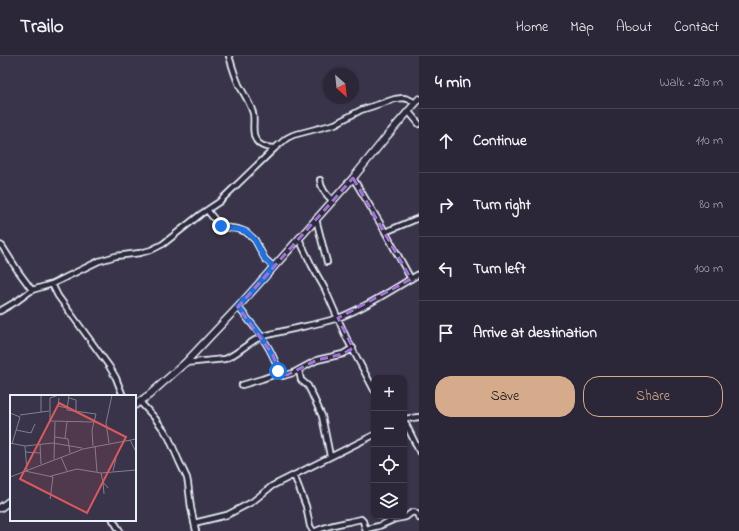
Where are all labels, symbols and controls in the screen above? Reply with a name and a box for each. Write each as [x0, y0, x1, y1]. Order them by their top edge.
text: Trailo [20, 14, 64, 41]
text: Home [516, 17, 548, 38]
text: Map [570, 17, 594, 38]
text: About [616, 17, 652, 38]
text: Contact [674, 17, 719, 38]
north arrow [323, 68, 359, 104]
text: 4 min [435, 70, 471, 95]
text: Walk · 290 m [659, 73, 723, 92]
icon: ahead [435, 130, 457, 152]
text: Continue [473, 130, 527, 152]
text: 110 m [696, 131, 723, 150]
icon: right [435, 194, 457, 216]
text: Turn right [473, 194, 531, 216]
text: 80 m [699, 195, 723, 214]
route end [212, 217, 230, 235]
icon: left [435, 258, 457, 280]
text: Turn left [473, 258, 526, 280]
text: 100 m [694, 259, 723, 278]
icon: arrive [435, 322, 457, 344]
text: Arrive at destination [473, 322, 597, 344]
route start [269, 362, 287, 380]
map controls [371, 375, 407, 519]
button: + [371, 375, 407, 411]
button: Save [435, 376, 575, 417]
button: Share [583, 376, 723, 417]
inset map [10, 395, 136, 521]
button: − [371, 411, 407, 447]
button: locate [371, 447, 407, 483]
button: layers [371, 483, 407, 519]

